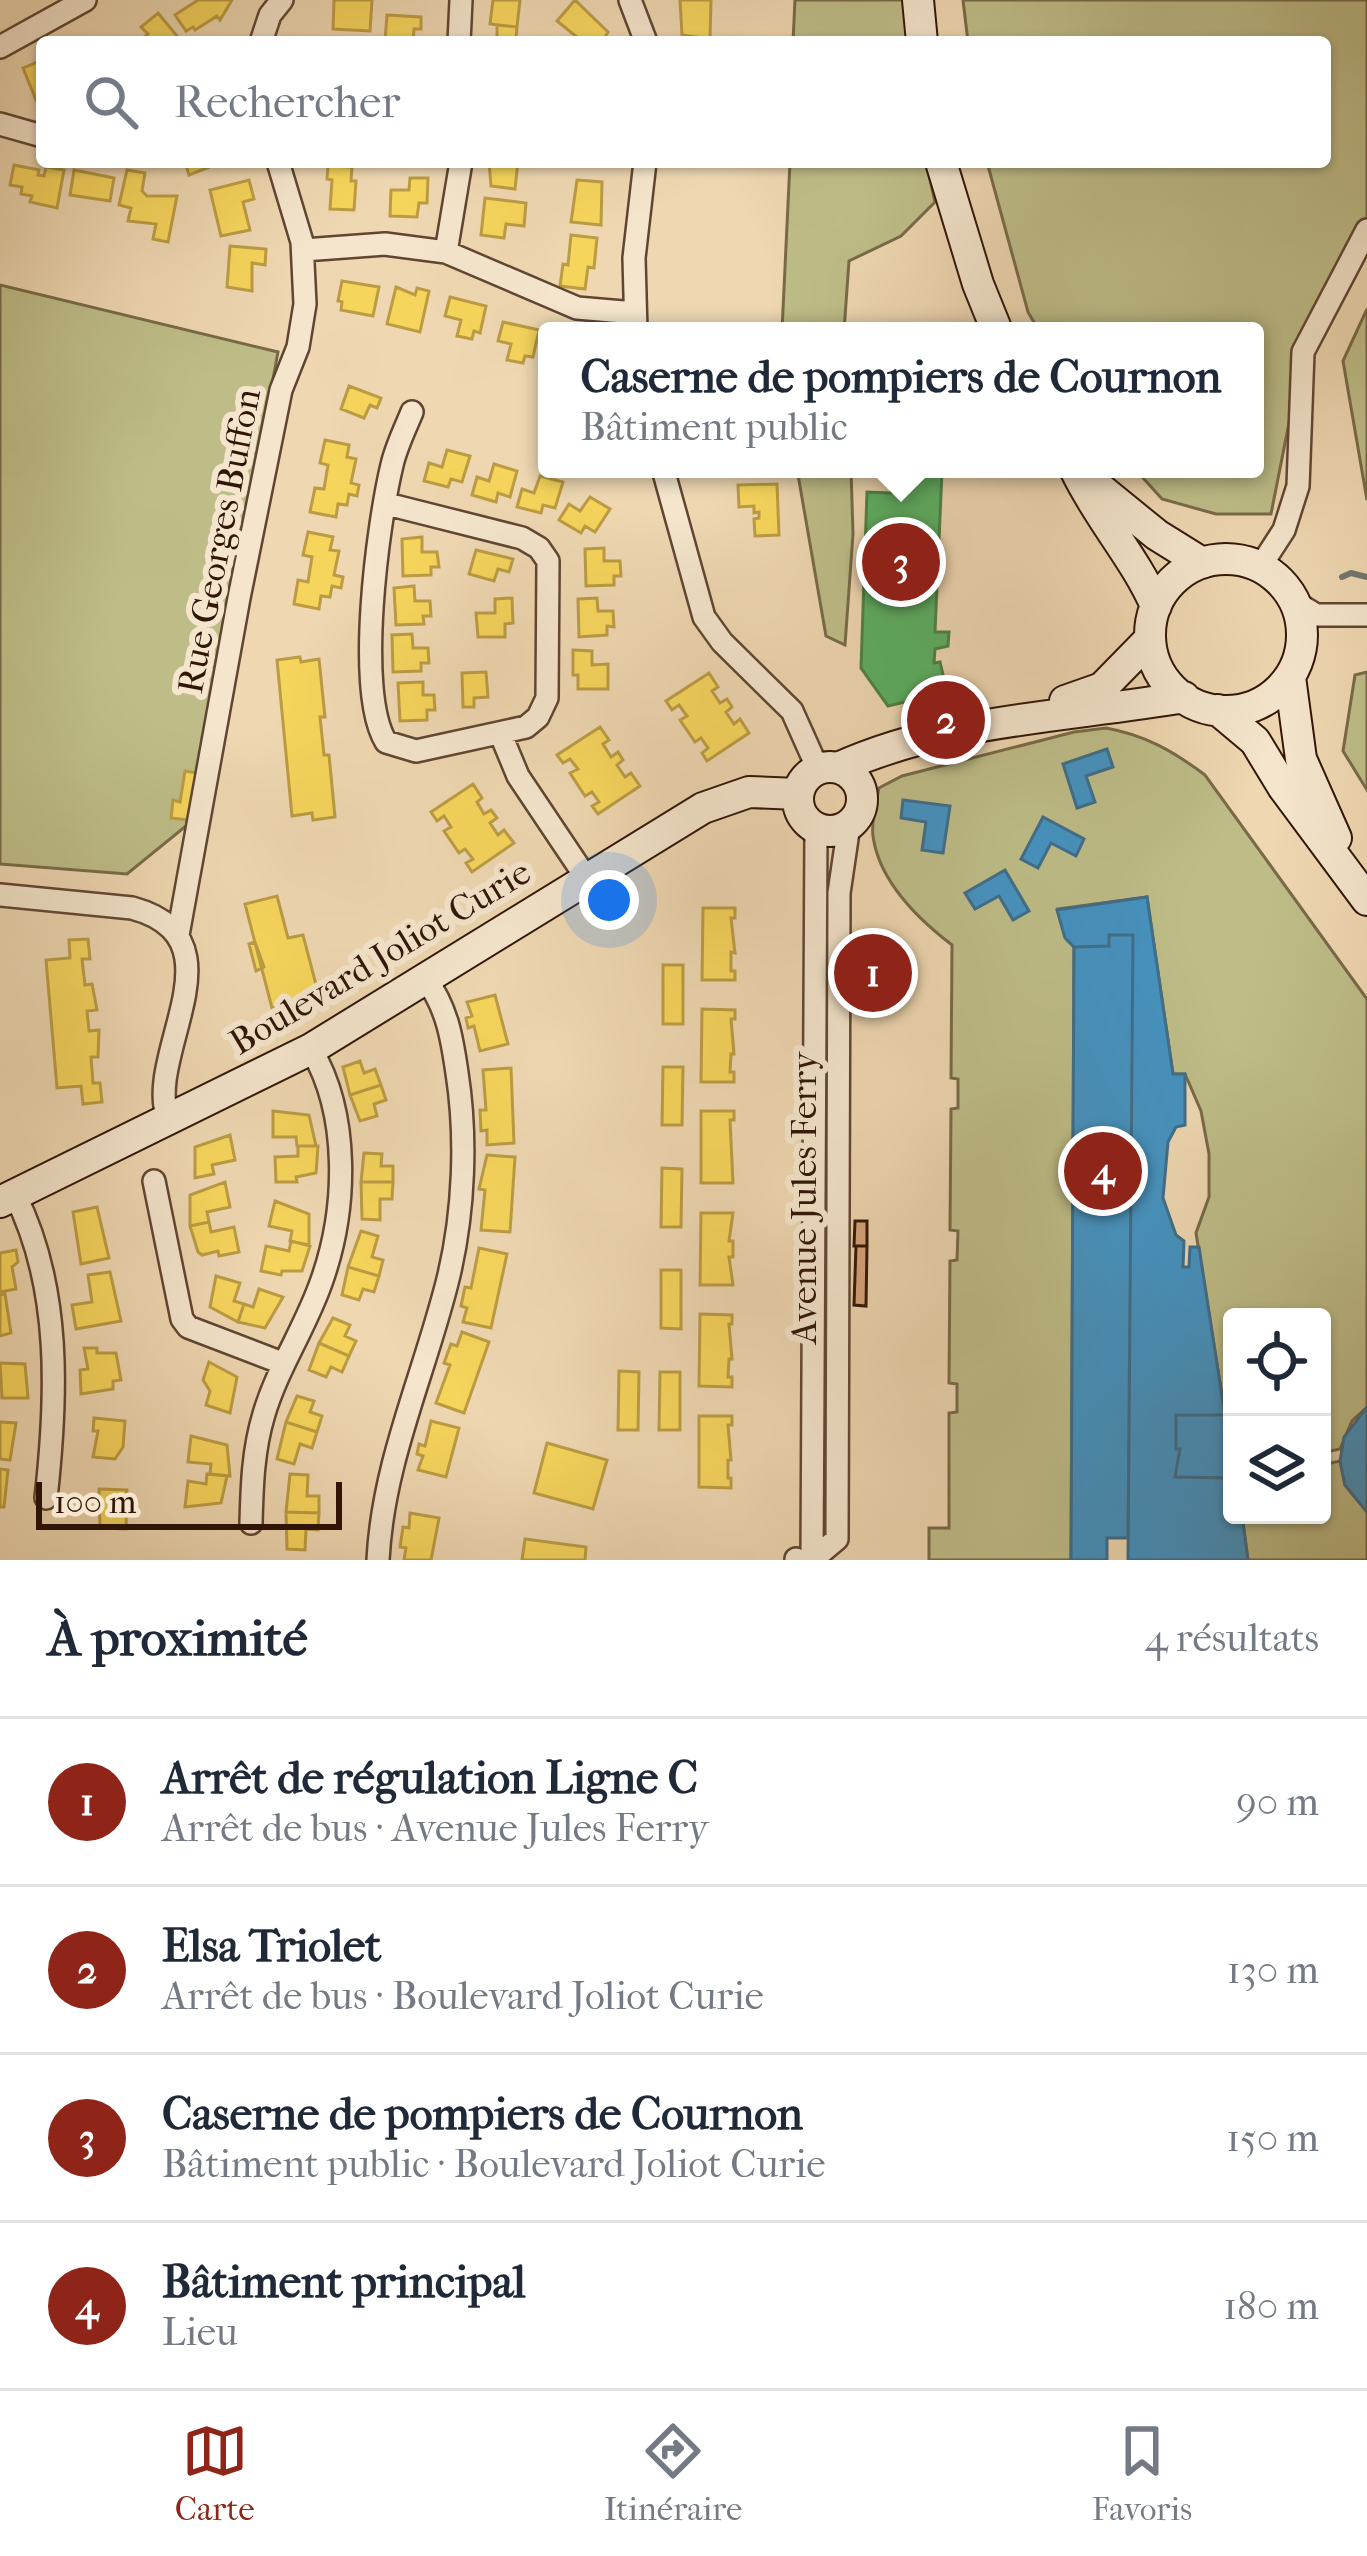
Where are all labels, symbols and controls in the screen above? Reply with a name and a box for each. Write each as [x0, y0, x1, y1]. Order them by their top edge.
search box [36, 36, 1331, 168]
icon: search [78, 69, 144, 135]
text: Rechercher [174, 76, 400, 129]
popup [538, 322, 1264, 478]
text: Caserne de pompiers de Cournon [581, 351, 1221, 404]
street label: Rue Georges Buffon [169, 385, 269, 697]
text: Bâtiment public [581, 404, 848, 450]
pin: 3 [862, 517, 940, 607]
pin: 2 [907, 675, 985, 765]
street label: Boulevard Joliot Curie [222, 851, 538, 1063]
your location [579, 870, 639, 930]
pin: 1 [834, 928, 912, 1018]
street label: Avenue Jules Ferry [783, 1050, 825, 1346]
pin: 4 [1064, 1126, 1142, 1216]
map controls [1223, 1308, 1331, 1524]
button: locate [1223, 1308, 1331, 1416]
button: layers [1223, 1416, 1331, 1524]
scale bar [36, 1476, 342, 1529]
text: 100 m [54, 1483, 137, 1522]
text: À proximité [48, 1608, 308, 1668]
text: 4 résultats [1145, 1615, 1319, 1661]
text: Arrêt de régulation Ligne C [162, 1752, 698, 1805]
text: 1 [80, 1779, 94, 1825]
text: 90 m [1236, 1779, 1319, 1825]
text: Arrêt de bus · Avenue Jules Ferry [162, 1805, 709, 1851]
text: Elsa Triolet [162, 1920, 381, 1973]
text: 2 [77, 1947, 97, 1993]
text: 130 m [1227, 1947, 1319, 1993]
text: Arrêt de bus · Boulevard Joliot Curie [162, 1973, 764, 2019]
text: Caserne de pompiers de Cournon [162, 2088, 803, 2141]
text: 3 [79, 2115, 95, 2161]
text: 150 m [1226, 2115, 1319, 2161]
text: Bâtiment public · Boulevard Joliot Curie [162, 2141, 826, 2187]
text: Bâtiment principal [162, 2256, 526, 2309]
text: 4 [75, 2283, 99, 2329]
text: 180 m [1223, 2283, 1319, 2329]
text: Lieu [162, 2309, 238, 2355]
tab: Carte [175, 2418, 255, 2529]
tab: Itinéraire [604, 2418, 742, 2529]
tab: Favoris [1092, 2418, 1192, 2529]

